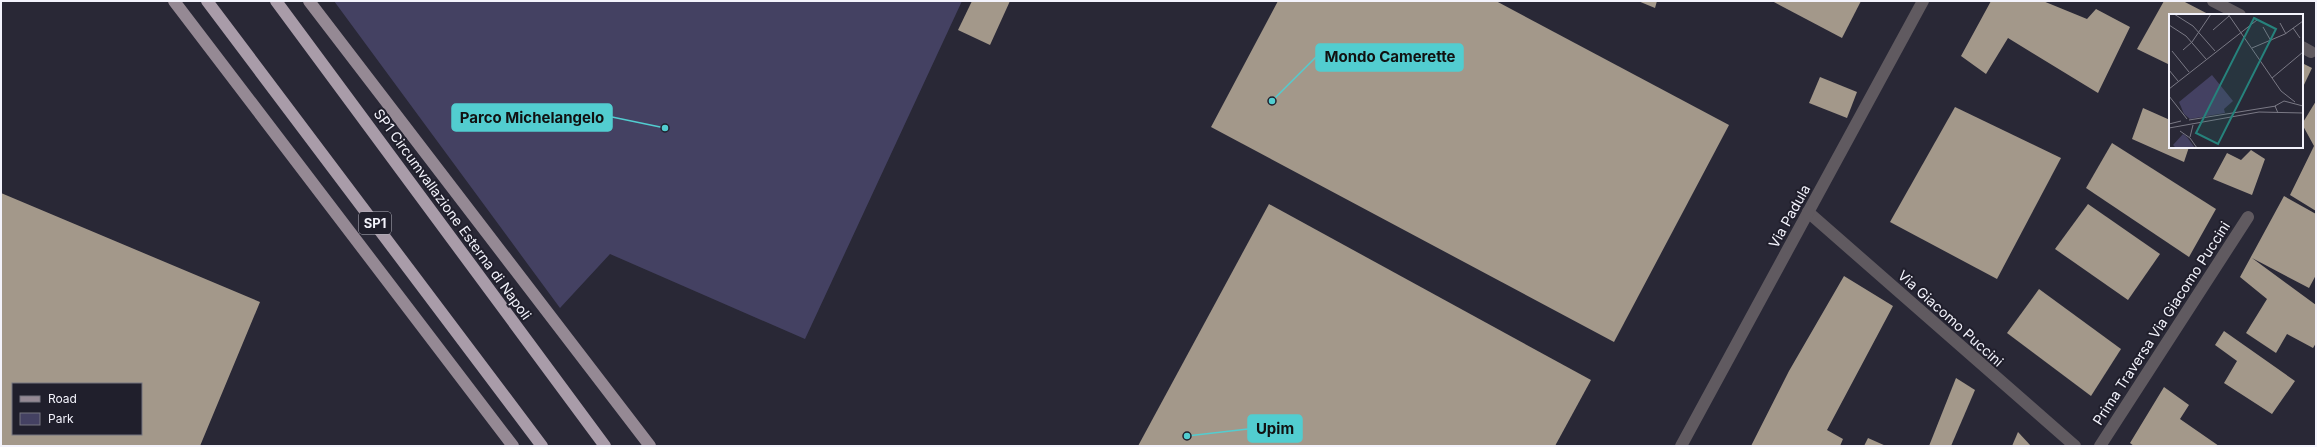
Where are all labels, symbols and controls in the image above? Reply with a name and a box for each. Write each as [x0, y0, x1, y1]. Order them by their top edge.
inset map [2169, 14, 2303, 148]
callout: Mondo Camerette [1316, 44, 1463, 71]
text: Mondo Camerette [1324, 47, 1456, 66]
callout: Parco Michelangelo [452, 104, 612, 131]
street label: SP1 Circumvallazione Esterna di Napoli [371, 105, 535, 323]
text: Parco Michelangelo [460, 108, 604, 127]
street label: Via Padula [1765, 181, 1813, 251]
road number: SP1 [359, 212, 391, 234]
street label: Prima Traversa Via Giacomo Puccini [2089, 218, 2233, 428]
street label: Via Giacomo Puccini [1895, 266, 2007, 370]
legend [12, 383, 142, 435]
text: Road [48, 391, 77, 406]
text: Park [48, 411, 74, 426]
callout: Upim [1248, 415, 1302, 442]
text: Upim [1256, 419, 1294, 438]

